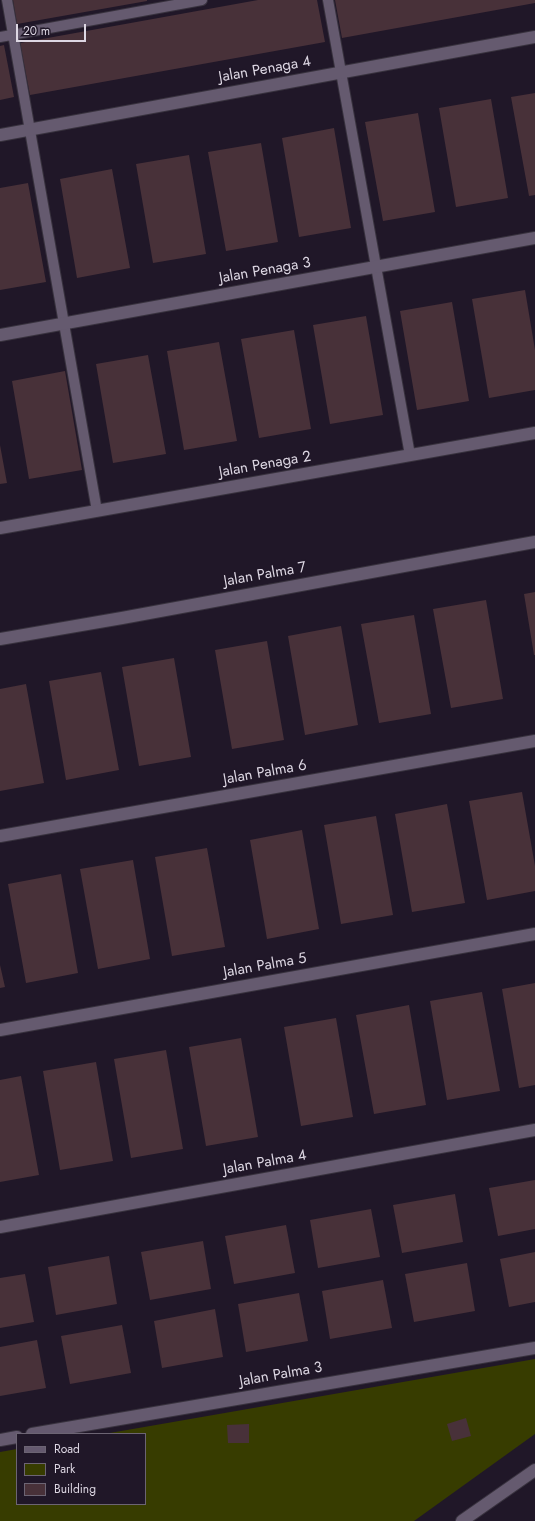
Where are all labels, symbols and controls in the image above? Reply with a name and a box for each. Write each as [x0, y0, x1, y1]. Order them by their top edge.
scale bar [18, 16, 88, 42]
text: 20 m [23, 22, 50, 40]
street label: Jalan Penaga 4 [217, 53, 313, 87]
street label: Jalan Penaga 3 [218, 254, 312, 288]
street label: Jalan Penaga 2 [218, 448, 312, 482]
street label: Jalan Palma 7 [222, 559, 308, 591]
street label: Jalan Palma 6 [222, 757, 308, 789]
street label: Jalan Palma 5 [222, 950, 308, 982]
street label: Jalan Palma 4 [222, 1147, 308, 1179]
street label: Jalan Palma 3 [238, 1359, 324, 1391]
legend [16, 1433, 146, 1505]
text: Road [54, 1440, 80, 1458]
text: Park [54, 1460, 75, 1478]
text: Building [54, 1480, 96, 1498]

